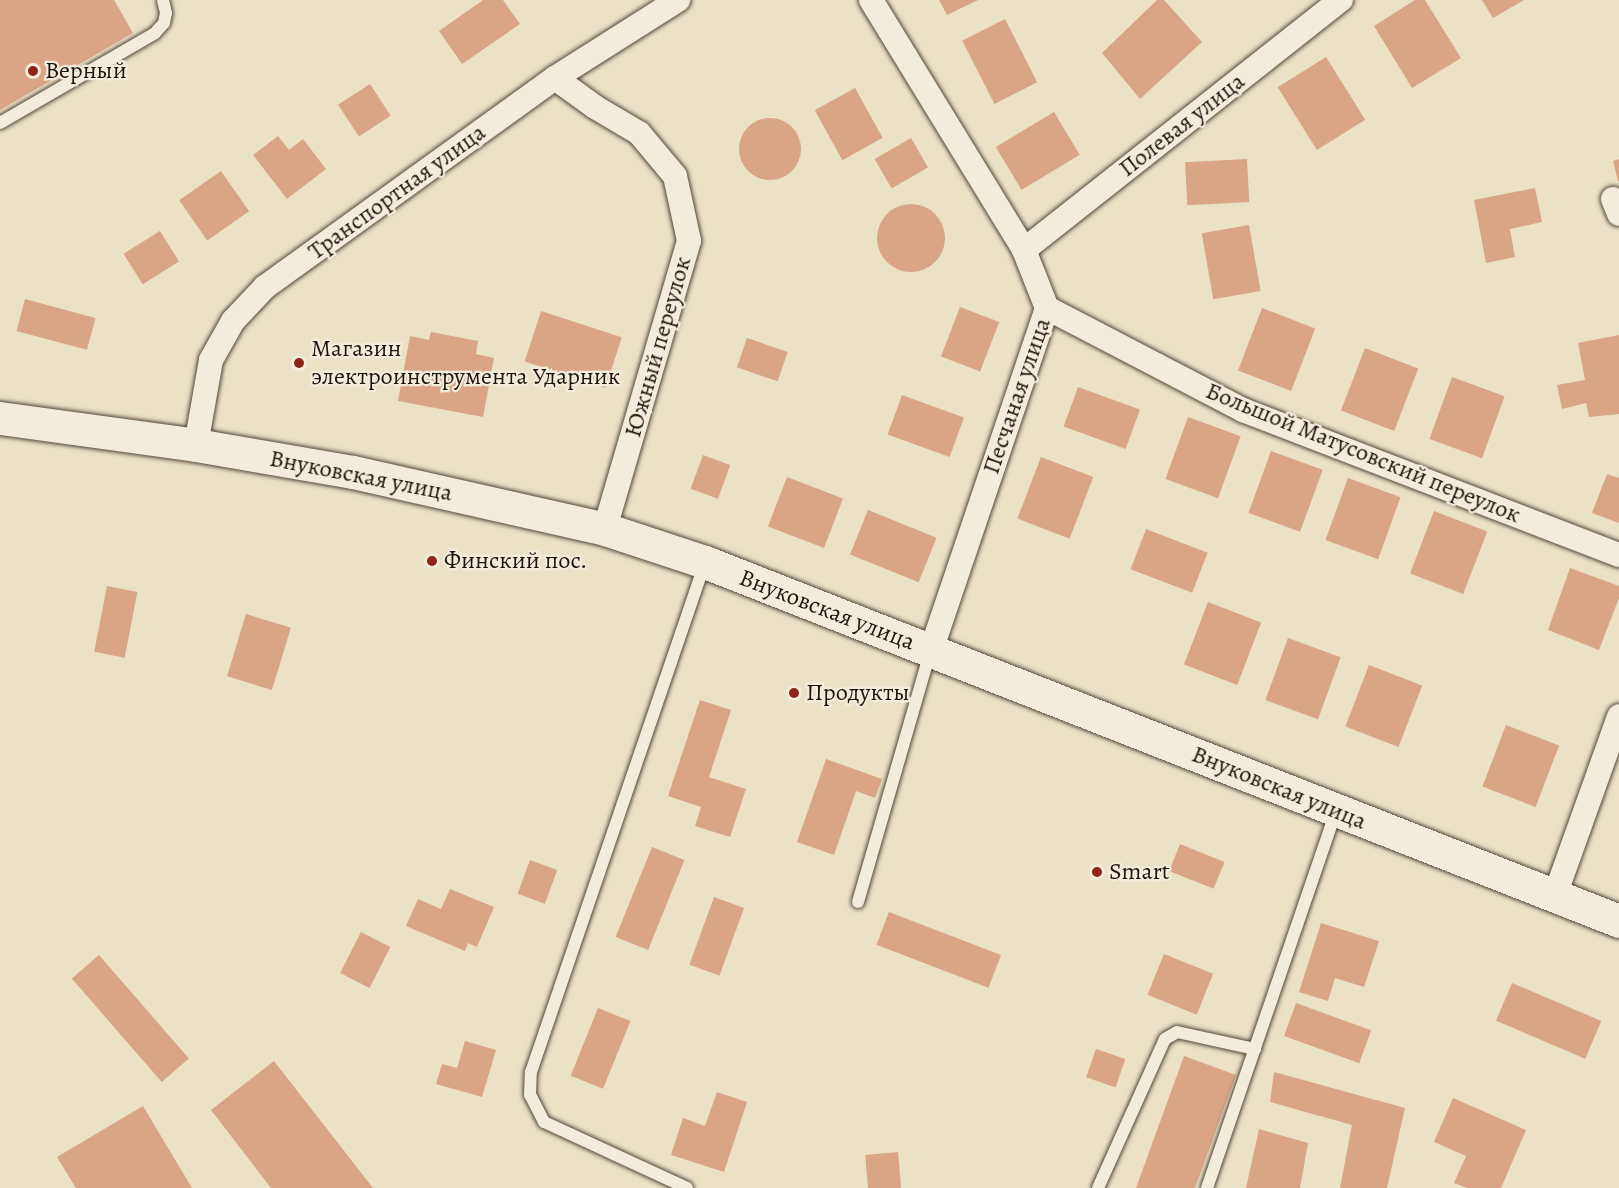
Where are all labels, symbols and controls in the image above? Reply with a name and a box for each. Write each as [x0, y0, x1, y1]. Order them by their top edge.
place label: Верный [45, 57, 127, 85]
marker: Верный [26, 64, 40, 78]
street label: Полевая улица [1113, 67, 1251, 183]
street label: Транспортная улица [303, 118, 491, 266]
street label: Южный переулок [618, 253, 698, 441]
street label: Песчаная улица [977, 314, 1057, 478]
place label: Магазин электроинструмента Ударник [311, 335, 620, 391]
marker: Магазин электроинструмента Ударник [292, 356, 306, 370]
street label: Большой Матусовский переулок [1202, 377, 1524, 529]
street label: Внуковская улица [267, 444, 455, 508]
place label: Финский пос. [444, 547, 587, 575]
marker: Финский пос. [425, 554, 439, 568]
street label: Внуковская улица [735, 563, 919, 657]
place label: Продукты [806, 679, 910, 707]
marker: Продукты [787, 686, 801, 700]
street label: Внуковская улица [1188, 740, 1370, 836]
place label: Smart [1109, 858, 1170, 886]
marker: Smart [1090, 865, 1104, 879]

